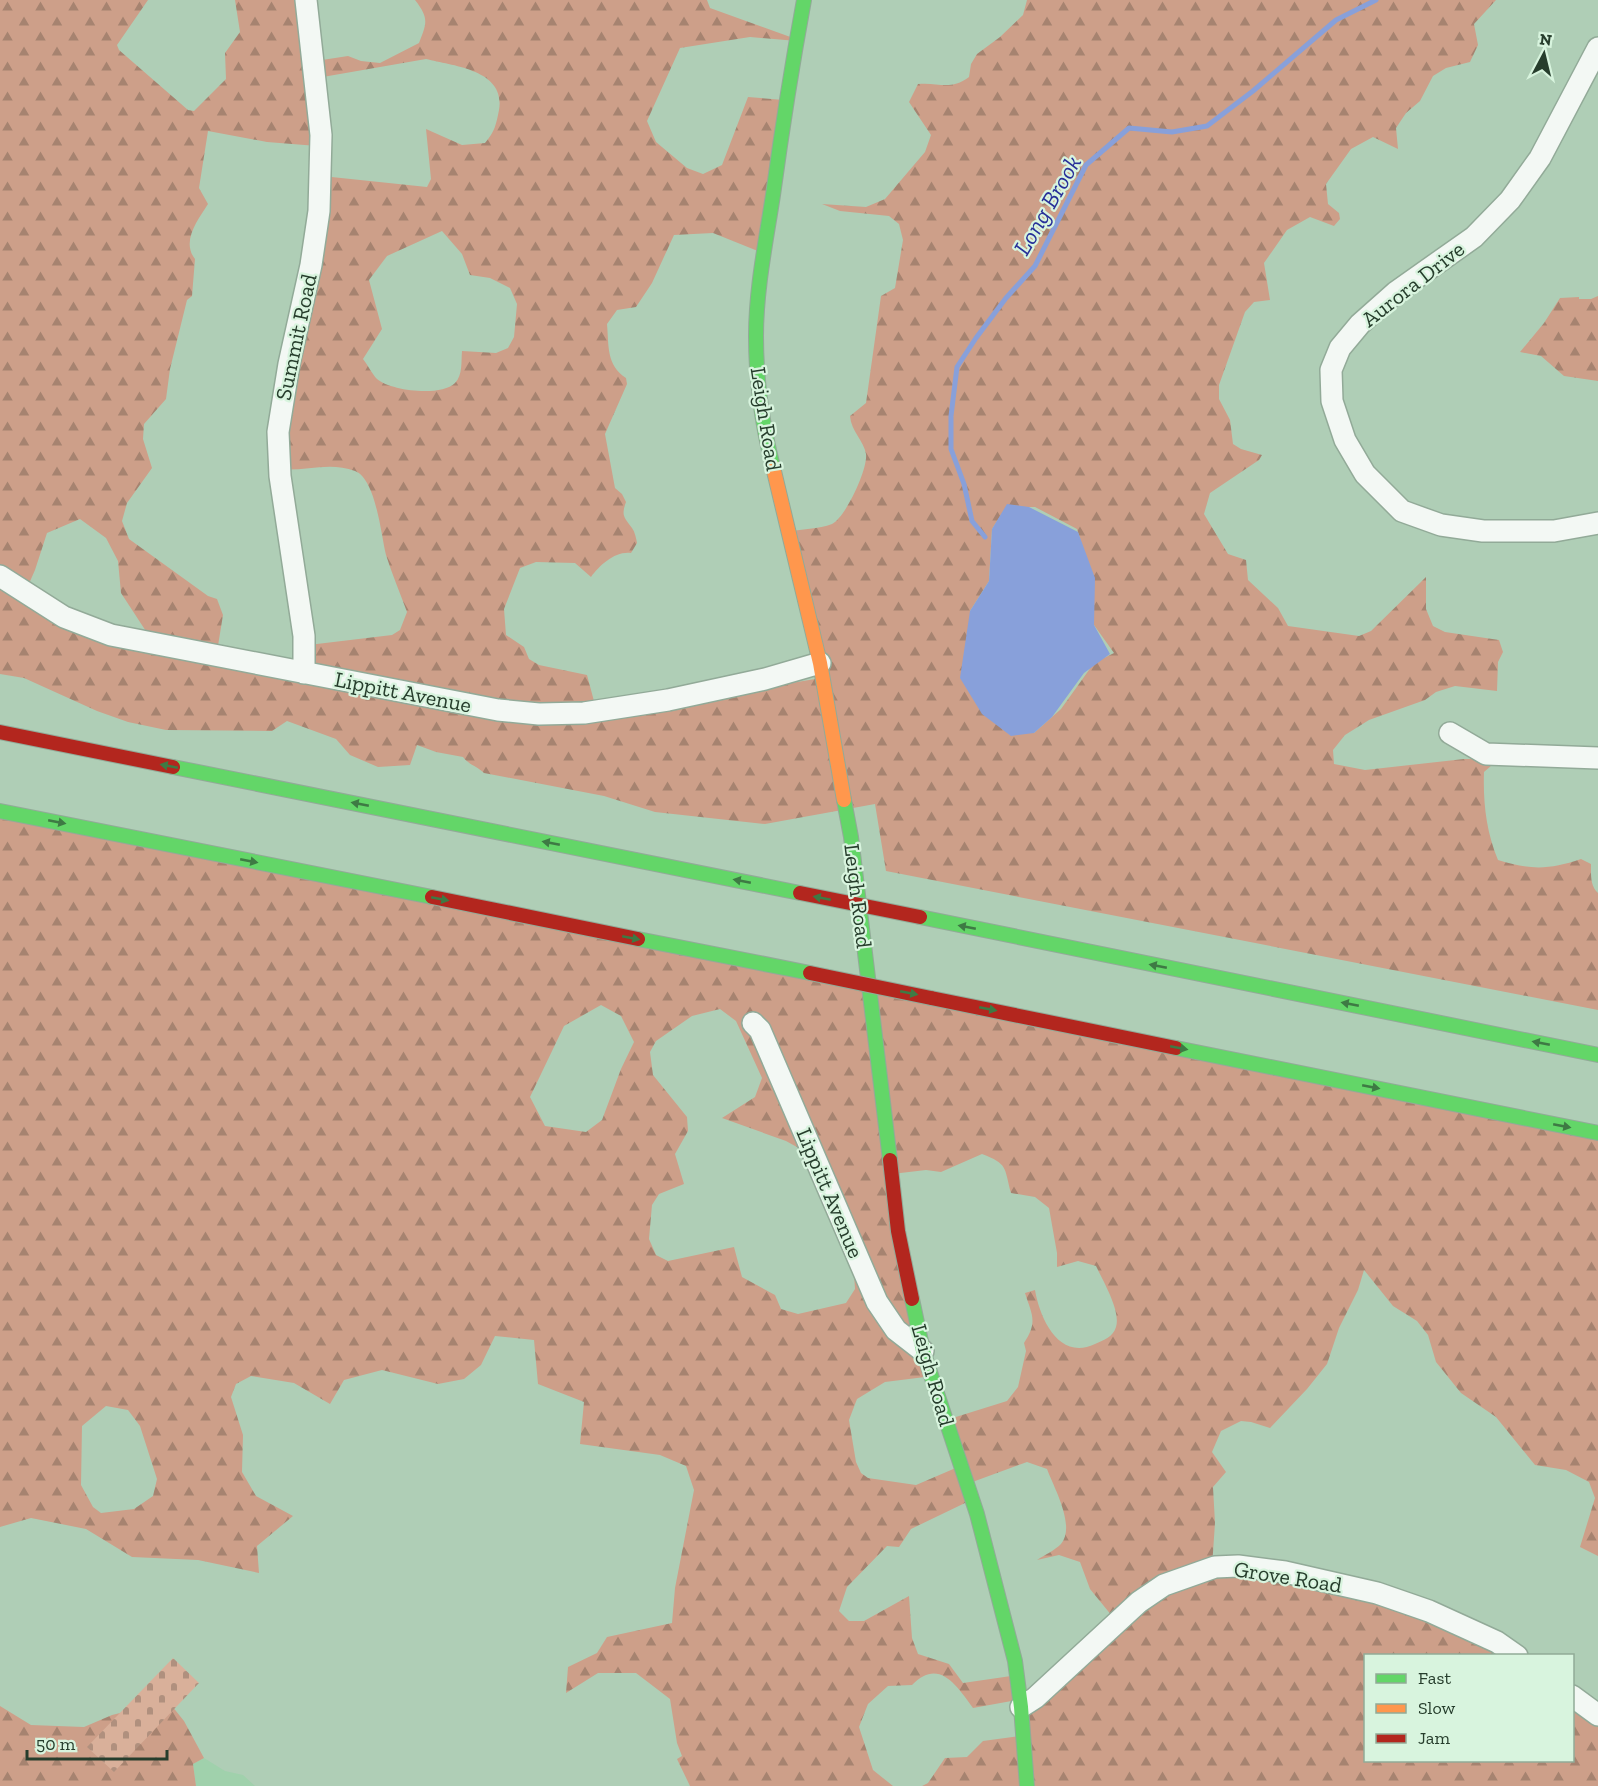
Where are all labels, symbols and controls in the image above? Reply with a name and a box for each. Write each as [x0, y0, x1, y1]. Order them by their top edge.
north arrow [1514, 24, 1574, 84]
text: N [1539, 29, 1553, 50]
water label: Long Brook [1007, 150, 1087, 260]
street label: Aurora Drive [1356, 235, 1470, 333]
street label: Summit Road [269, 271, 323, 403]
street label: Leigh Road [744, 365, 788, 473]
street label: Lippitt Avenue [332, 665, 474, 719]
one-way arrow [159, 761, 178, 770]
one-way arrow [350, 799, 369, 808]
one-way arrow [48, 818, 67, 827]
one-way arrow [541, 838, 560, 847]
street label: Leigh Road [838, 842, 878, 950]
one-way arrow [239, 857, 258, 866]
one-way arrow [733, 876, 751, 886]
one-way arrow [812, 892, 831, 902]
one-way arrow [430, 895, 449, 904]
one-way arrow [958, 922, 977, 931]
one-way arrow [622, 934, 641, 943]
one-way arrow [1149, 960, 1168, 970]
one-way arrow [899, 989, 918, 998]
one-way arrow [1340, 999, 1359, 1008]
one-way arrow [979, 1005, 998, 1015]
one-way arrow [1531, 1038, 1550, 1047]
one-way arrow [1170, 1044, 1189, 1053]
one-way arrow [1361, 1083, 1380, 1092]
one-way arrow [1552, 1122, 1571, 1131]
street label: Lippitt Avenue [790, 1124, 870, 1262]
street label: Leigh Road [906, 1321, 960, 1429]
street label: Grove Road [1232, 1555, 1344, 1599]
legend [1364, 1654, 1574, 1762]
text: Fast [1418, 1667, 1451, 1689]
text: Slow [1418, 1697, 1455, 1719]
scale bar [27, 1723, 166, 1761]
text: Jam [1418, 1727, 1450, 1749]
text: 50 m [36, 1733, 76, 1755]

